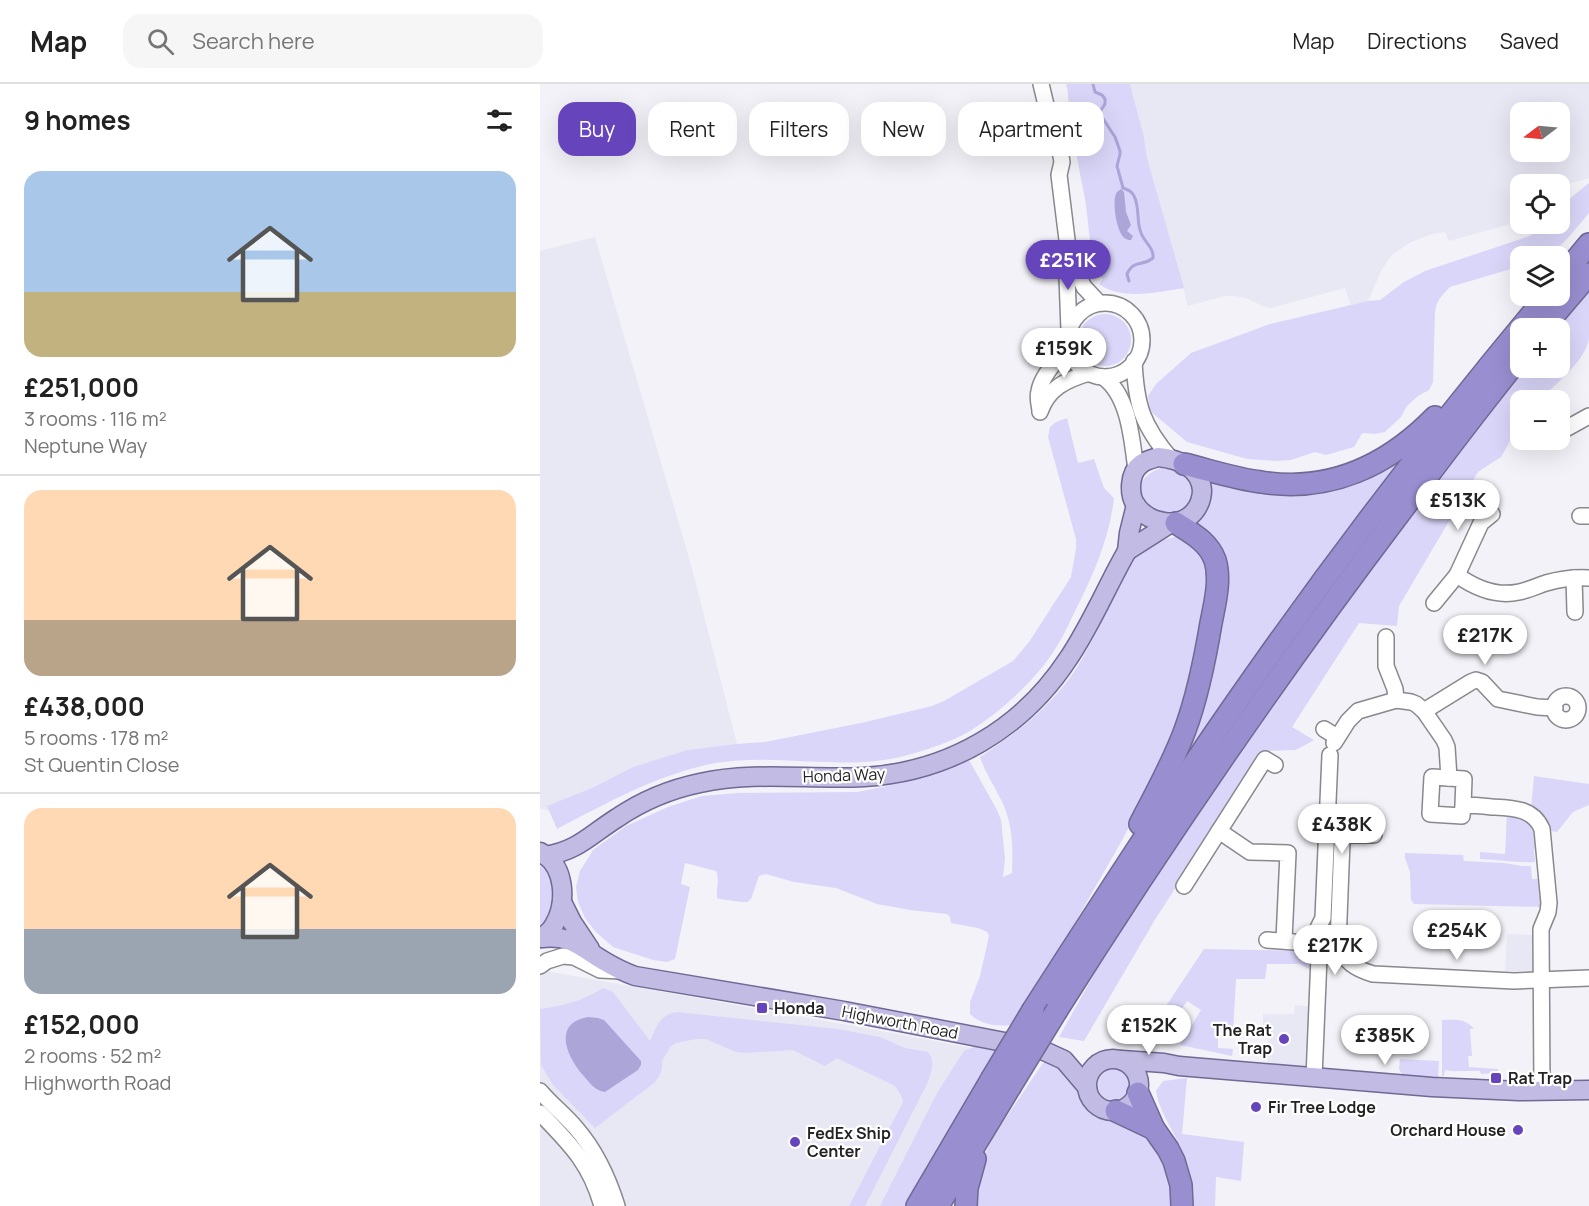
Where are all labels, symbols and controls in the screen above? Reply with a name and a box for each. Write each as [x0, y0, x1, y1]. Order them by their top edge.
search box [123, 14, 543, 68]
text: Map [30, 22, 87, 60]
icon: search [144, 25, 177, 58]
text: Search here [192, 26, 315, 56]
text: Map [1293, 27, 1334, 55]
text: Directions [1367, 27, 1467, 55]
text: Saved [1500, 27, 1559, 55]
text: 9 homes [24, 102, 131, 138]
chip: Buy [558, 102, 636, 156]
chip: Rent [648, 102, 737, 156]
chip: Filters [749, 102, 849, 156]
chip: New [861, 102, 946, 156]
chip: Apartment [958, 102, 1104, 156]
north arrow [1510, 102, 1570, 162]
map controls [1510, 102, 1570, 450]
icon: filters [483, 104, 516, 137]
button: locate [1510, 174, 1570, 234]
icon: home [216, 210, 324, 318]
pin: £251K [1026, 240, 1110, 291]
text: £251K [1040, 246, 1096, 273]
button: layers [1510, 246, 1570, 306]
button: + [1510, 318, 1570, 378]
pin: £159K [1022, 328, 1106, 379]
text: £159K [1035, 334, 1093, 361]
text: £251,000 [24, 369, 139, 405]
button: − [1510, 390, 1570, 450]
text: 3 rooms · 116 m² [24, 405, 167, 432]
text: Neptune Way [24, 432, 147, 459]
pin: £513K [1416, 480, 1500, 531]
text: £513K [1430, 486, 1486, 513]
icon: home [216, 529, 324, 637]
pin: £217K [1443, 615, 1527, 666]
text: £217K [1457, 621, 1513, 648]
text: £438,000 [24, 688, 145, 724]
text: 5 rooms · 178 m² [24, 724, 169, 751]
text: St Quentin Close [24, 751, 179, 778]
street label: Honda Way [802, 763, 886, 787]
pin: £438K [1300, 804, 1384, 855]
text: £438K [1312, 810, 1372, 837]
icon: home [216, 847, 324, 955]
pin: £254K [1415, 910, 1499, 961]
text: £254K [1427, 916, 1487, 943]
pin: £217K [1293, 925, 1377, 976]
text: £217K [1307, 931, 1363, 958]
place label: Honda [774, 997, 824, 1019]
street label: Highworth Road [840, 1000, 960, 1044]
marker: Honda [755, 1001, 769, 1015]
pin: £152K [1107, 1005, 1191, 1056]
text: £152,000 [24, 1006, 140, 1042]
text: £152K [1121, 1011, 1177, 1038]
pin: £385K [1343, 1015, 1427, 1066]
place label: The Rat Trap [1213, 1019, 1272, 1059]
text: £385K [1355, 1021, 1415, 1048]
marker: The Rat Trap [1277, 1032, 1291, 1046]
text: 2 rooms · 52 m² [24, 1042, 161, 1069]
place label: Rat Trap [1508, 1067, 1572, 1089]
text: Highworth Road [24, 1069, 171, 1096]
marker: Rat Trap [1489, 1071, 1503, 1085]
place label: Fir Tree Lodge [1268, 1096, 1376, 1118]
marker: Fir Tree Lodge [1249, 1100, 1263, 1114]
place label: Orchard House [1390, 1119, 1506, 1141]
place label: FedEx Ship Center [807, 1122, 891, 1162]
marker: Orchard House [1511, 1123, 1525, 1137]
marker: FedEx Ship Center [788, 1135, 802, 1149]

